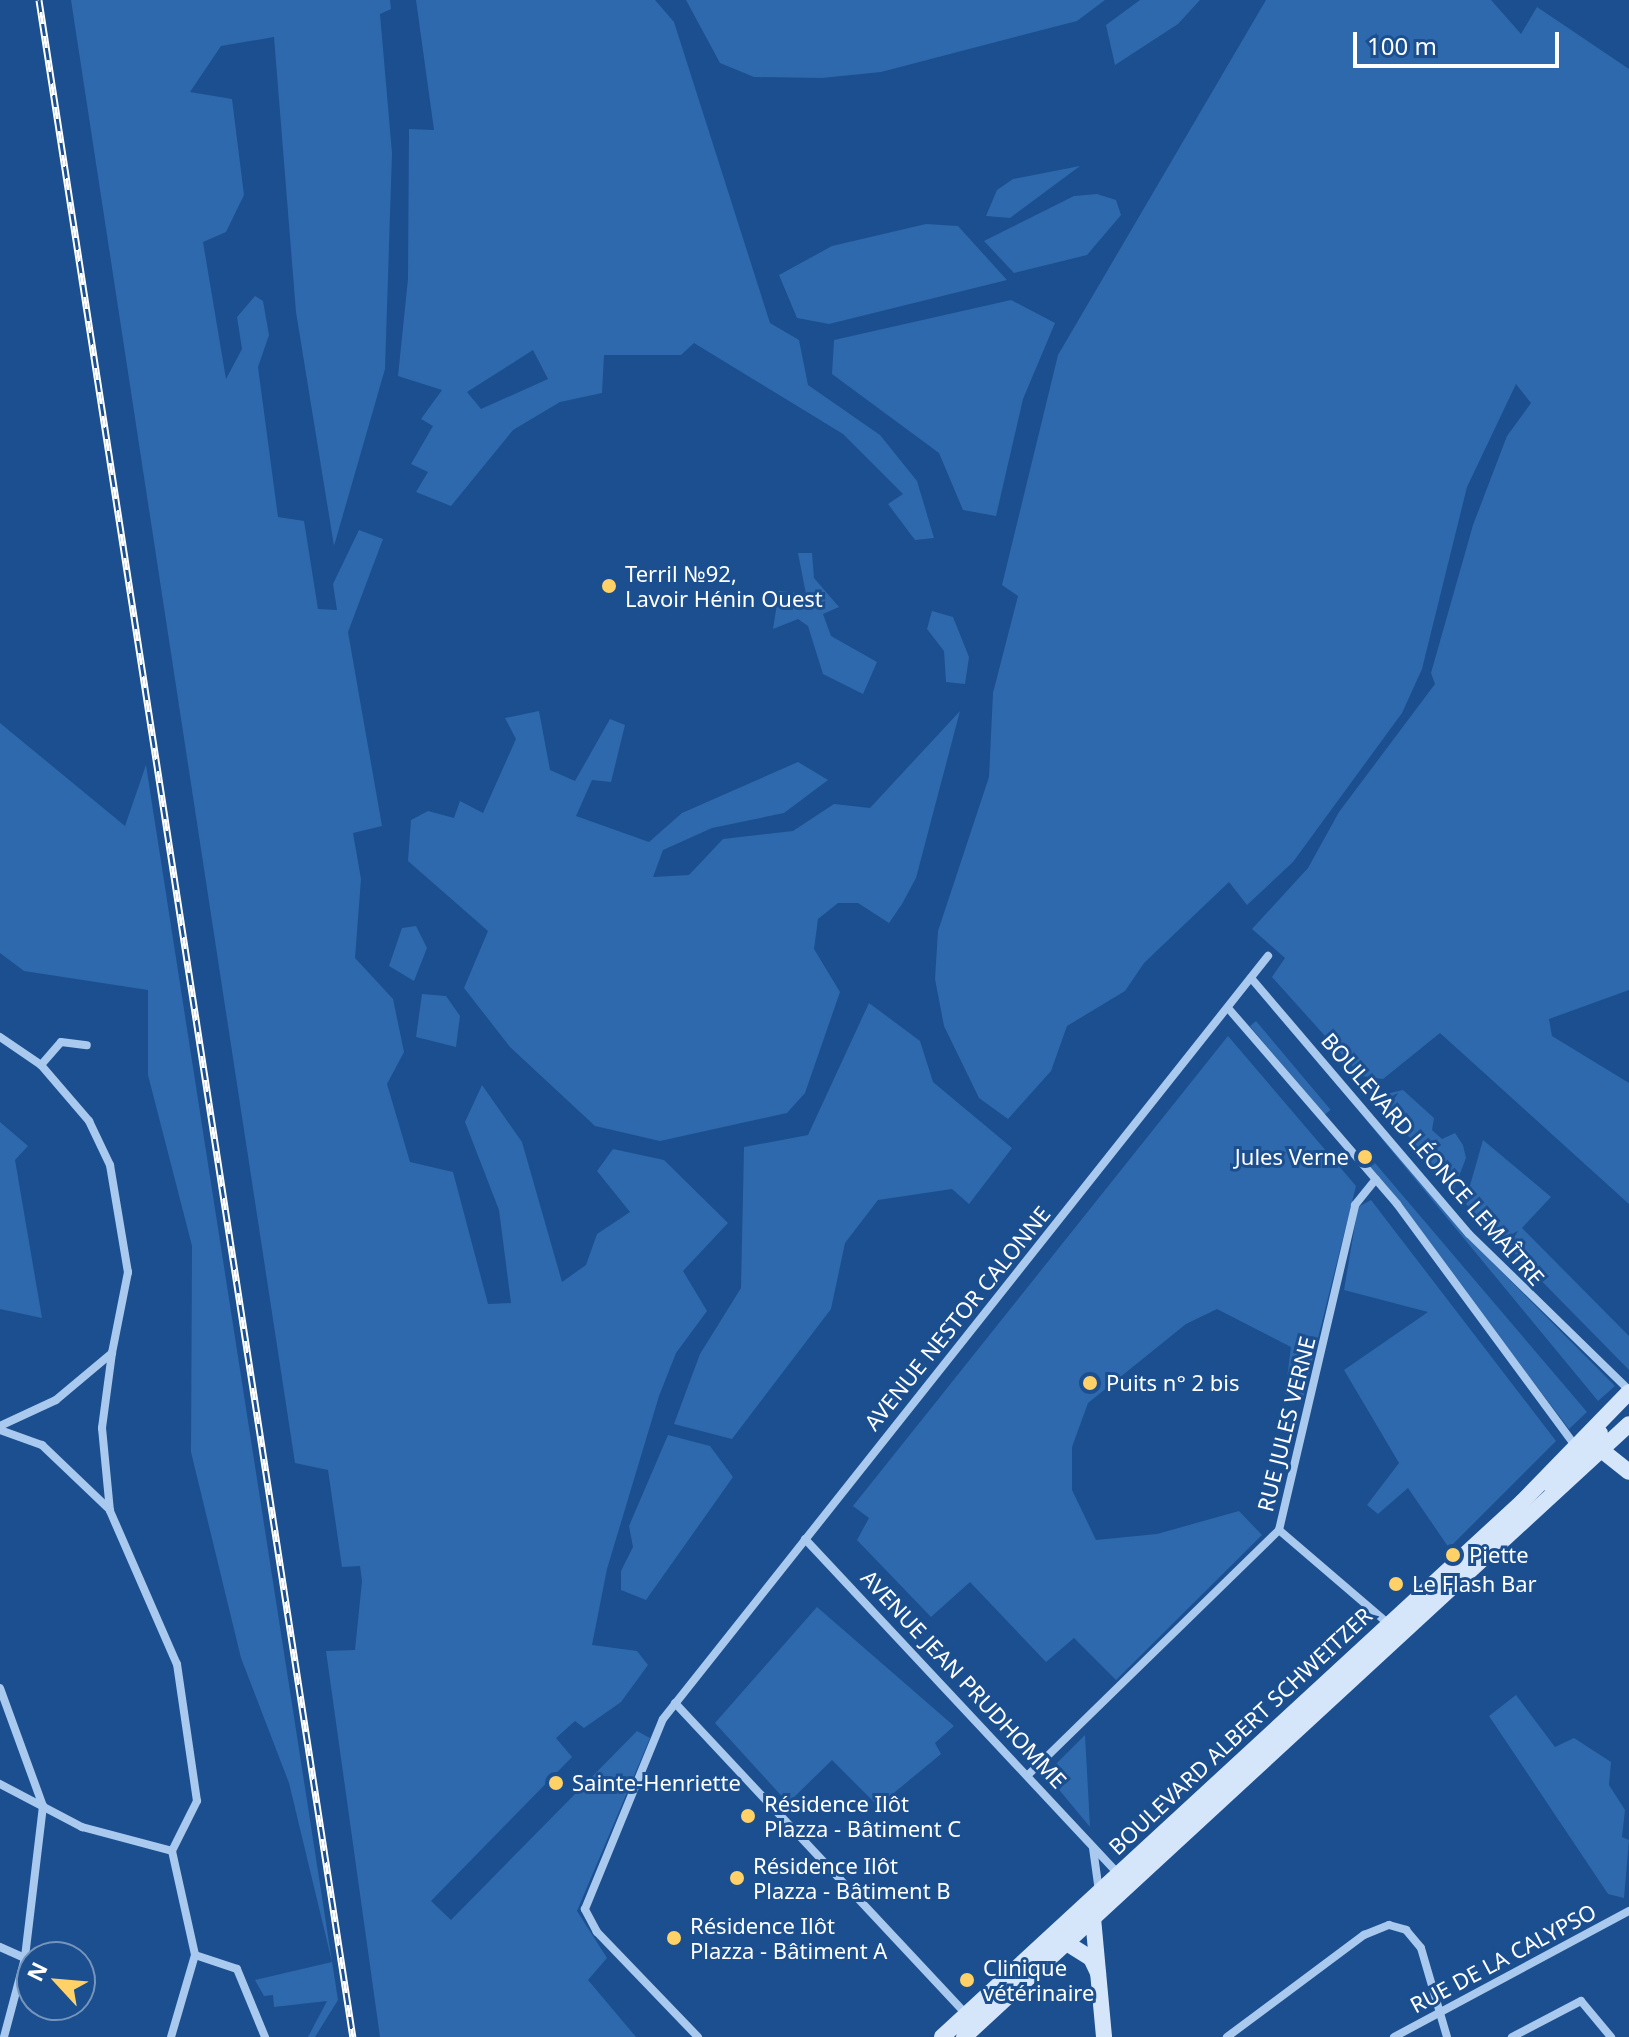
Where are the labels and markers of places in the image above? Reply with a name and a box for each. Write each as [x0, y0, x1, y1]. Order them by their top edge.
place label: Terril №92, Lavoir Hénin Ouest [625, 560, 823, 612]
marker: Terril №92, Lavoir Hénin Ouest [600, 577, 618, 595]
place label: Jules Verne [1235, 1144, 1349, 1170]
marker: Jules Verne [1356, 1148, 1374, 1166]
place label: Puits n° 2 bis [1106, 1370, 1240, 1396]
marker: Puits n° 2 bis [1081, 1374, 1099, 1392]
place label: Piette [1469, 1542, 1529, 1568]
marker: Piette [1444, 1546, 1462, 1564]
place label: Le Flash Bar [1412, 1571, 1537, 1597]
marker: Le Flash Bar [1387, 1575, 1405, 1593]
place label: Sainte-Henriette [572, 1770, 741, 1796]
marker: Sainte-Henriette [547, 1774, 565, 1792]
place label: Résidence Ilôt Plazza - Bâtiment C [764, 1790, 961, 1842]
marker: Résidence Ilôt Plazza - Bâtiment C [739, 1807, 757, 1825]
place label: Résidence Ilôt Plazza - Bâtiment B [753, 1852, 951, 1904]
marker: Résidence Ilôt Plazza - Bâtiment B [728, 1869, 746, 1887]
place label: Résidence Ilôt Plazza - Bâtiment A [690, 1912, 887, 1964]
marker: Résidence Ilôt Plazza - Bâtiment A [665, 1929, 683, 1947]
place label: Clinique vétérinaire [983, 1954, 1094, 2006]
marker: Clinique vétérinaire [958, 1971, 976, 1989]

